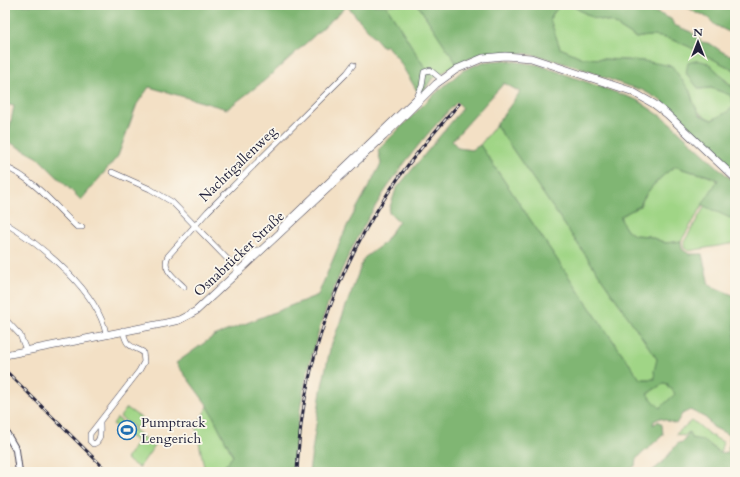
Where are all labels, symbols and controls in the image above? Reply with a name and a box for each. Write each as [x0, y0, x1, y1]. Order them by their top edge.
north arrow [678, 22, 718, 62]
text: N [693, 25, 703, 40]
street label: Nachtigallenweg [195, 122, 281, 206]
street label: Osnabrücker Straße [190, 207, 288, 301]
place label: Pumptrack Lengerich [141, 413, 206, 448]
sports icon: Pumptrack Lengerich [116, 419, 138, 441]

